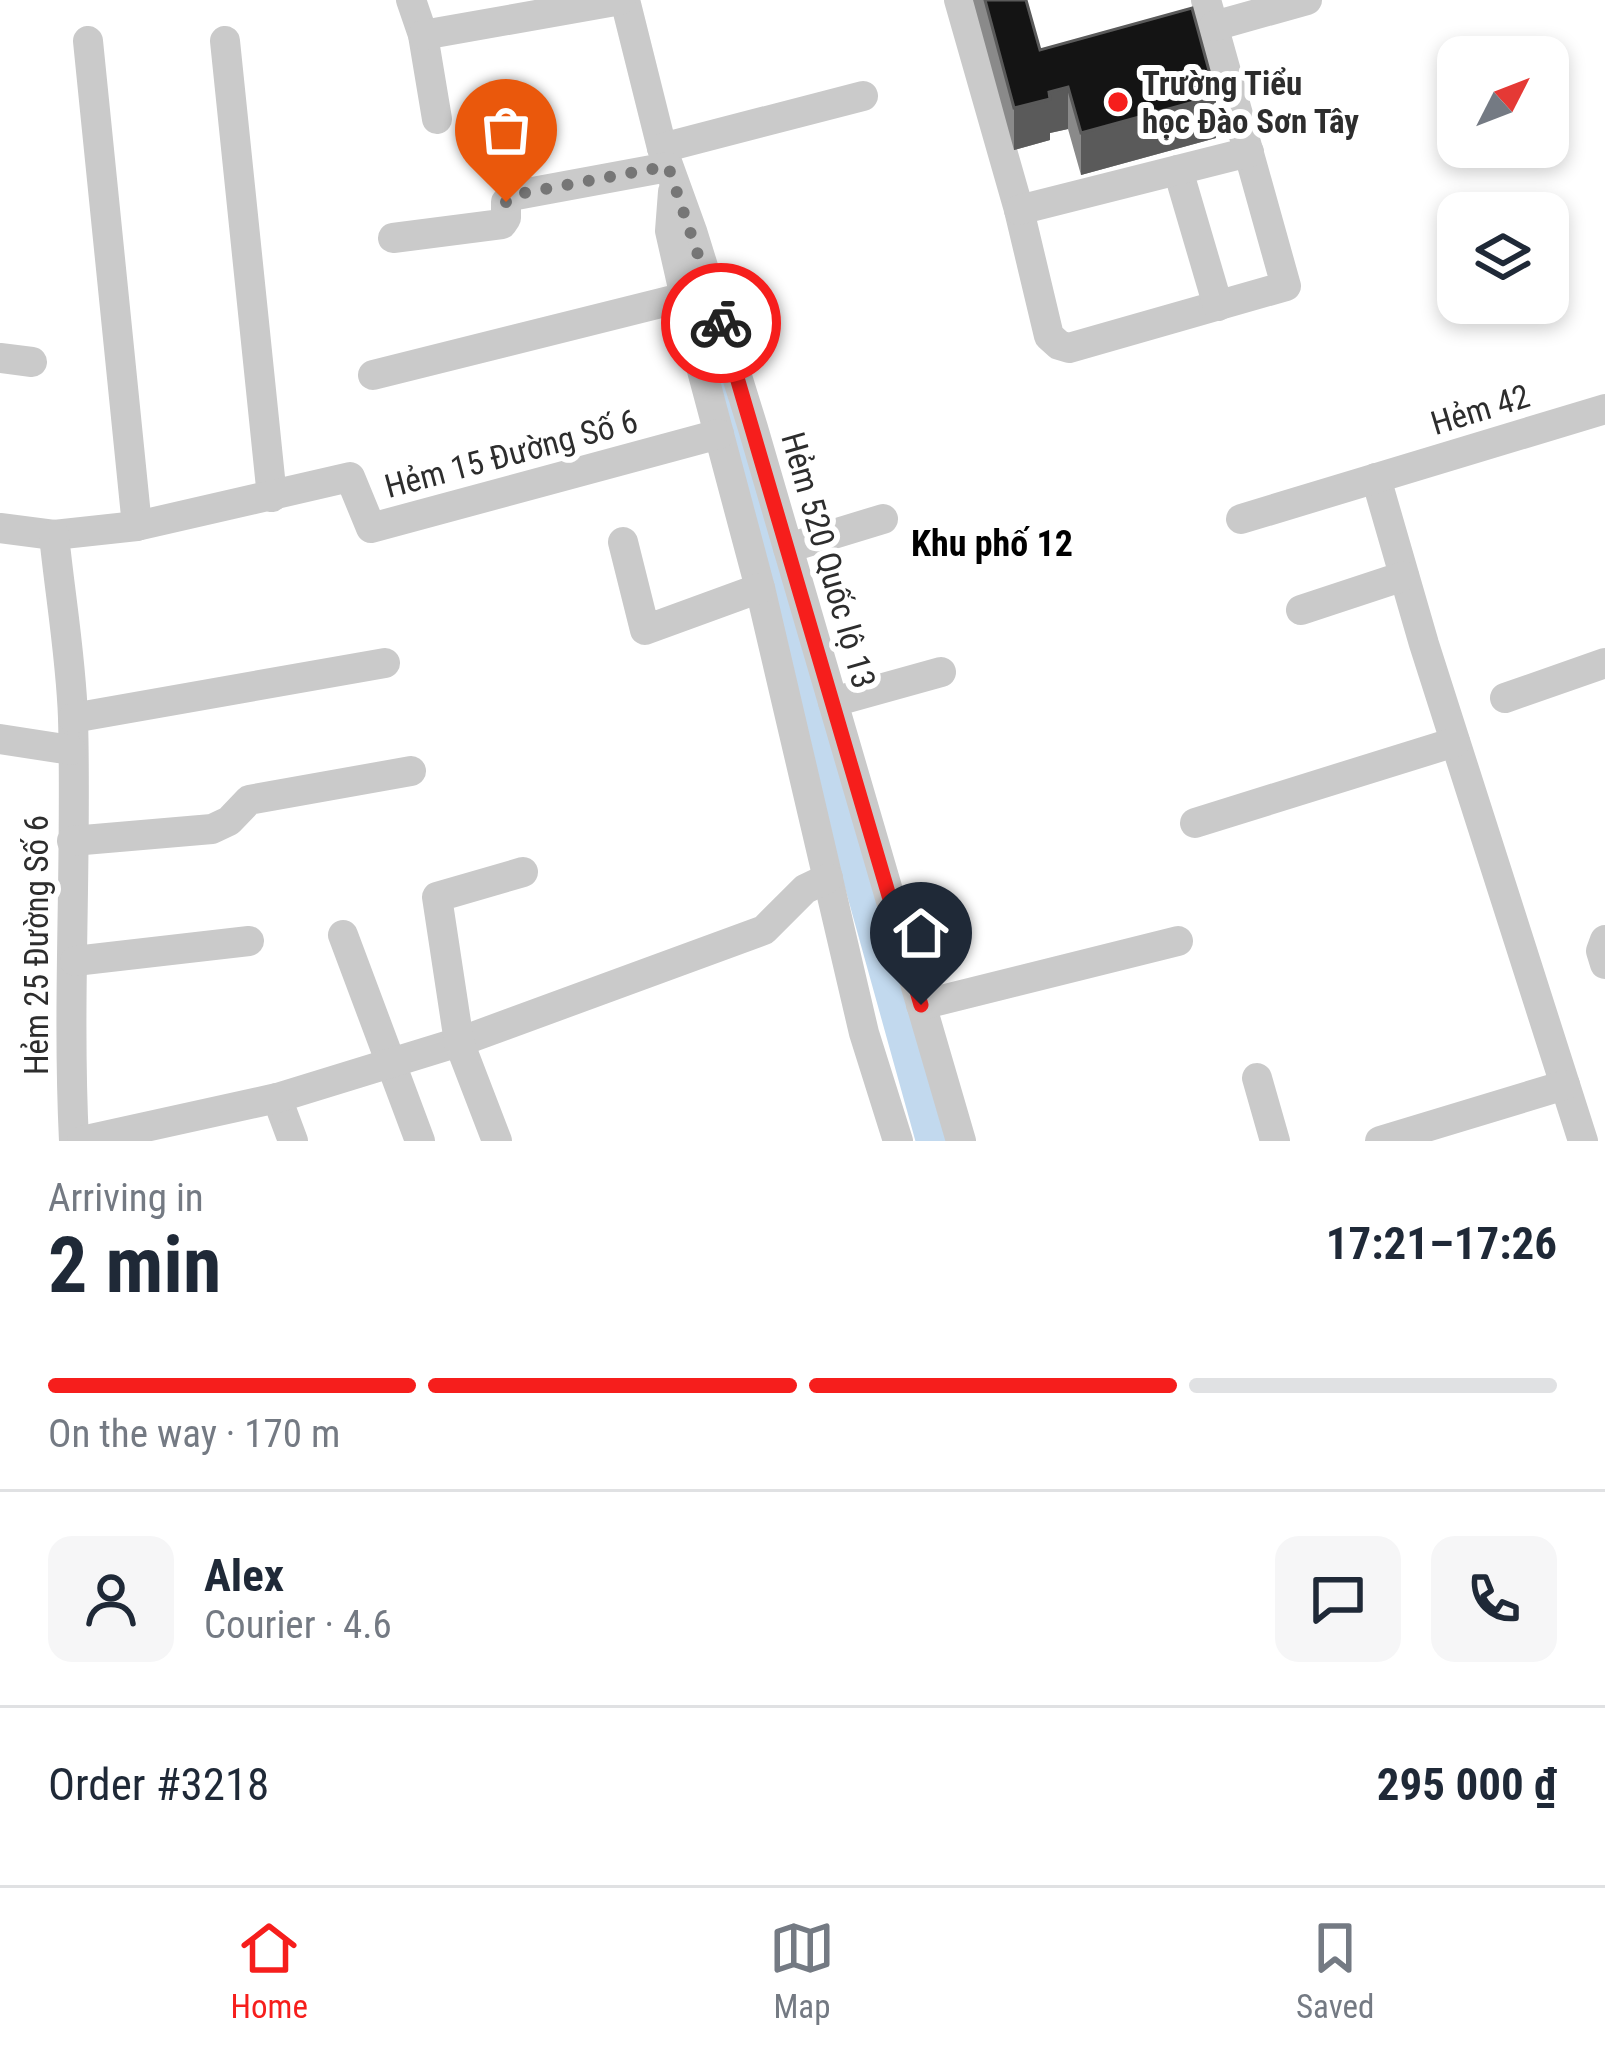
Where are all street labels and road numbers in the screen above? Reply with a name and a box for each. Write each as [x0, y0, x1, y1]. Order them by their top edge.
street label: Hẻm 42 [1426, 376, 1534, 443]
street label: Hẻm 15 Đường Số 6 [381, 401, 642, 506]
street label: Hẻm 520 Quốc lộ 13 [773, 428, 884, 693]
street label: Hẻm 25 Đường Số 6 [17, 815, 56, 1075]

